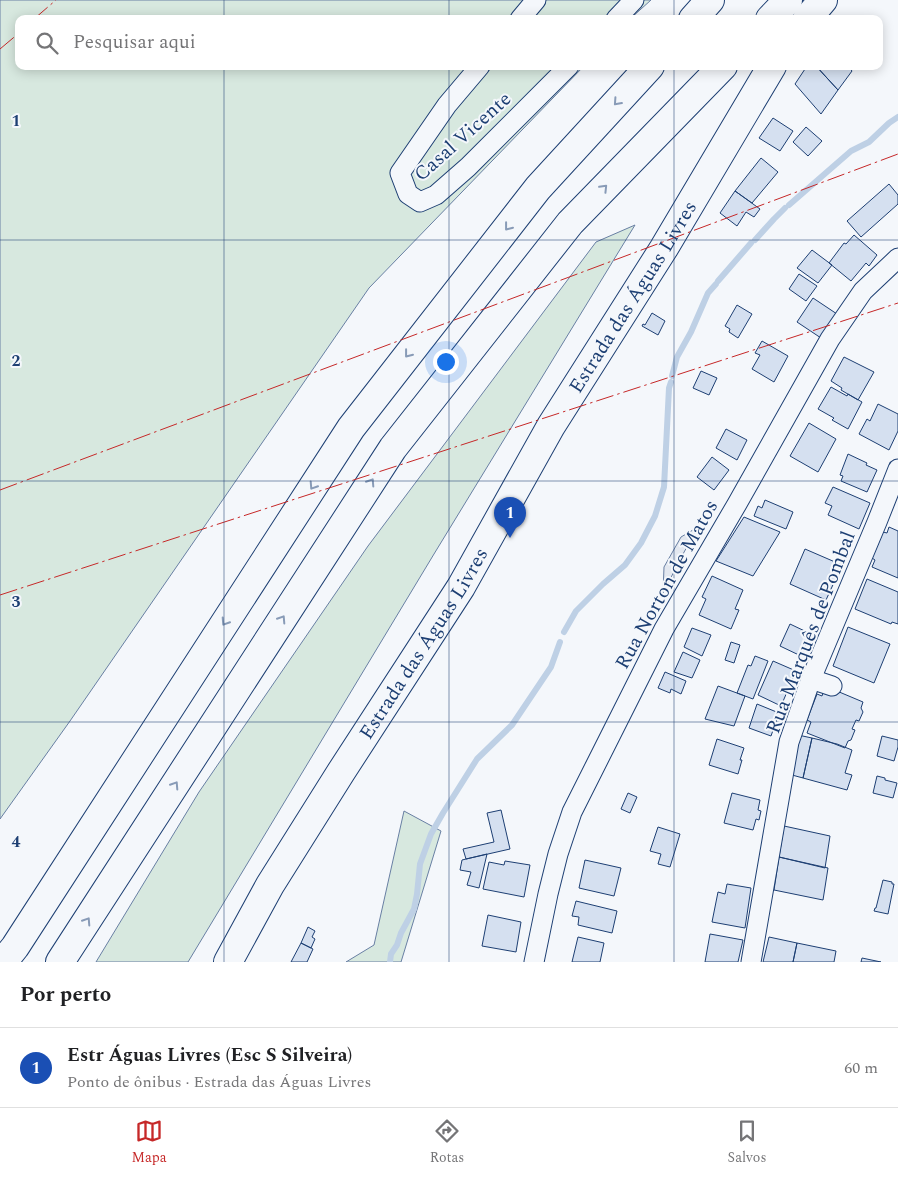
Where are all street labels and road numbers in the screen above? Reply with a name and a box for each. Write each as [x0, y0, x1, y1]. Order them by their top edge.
street label: Casal Vicente [407, 85, 518, 189]
street label: Estrada das Águas Livres [562, 195, 705, 399]
street label: Rua Norton de Matos [608, 494, 726, 675]
street label: Rua Marquês de Pombal [758, 527, 863, 738]
street label: Estrada das Águas Livres [352, 542, 496, 746]

